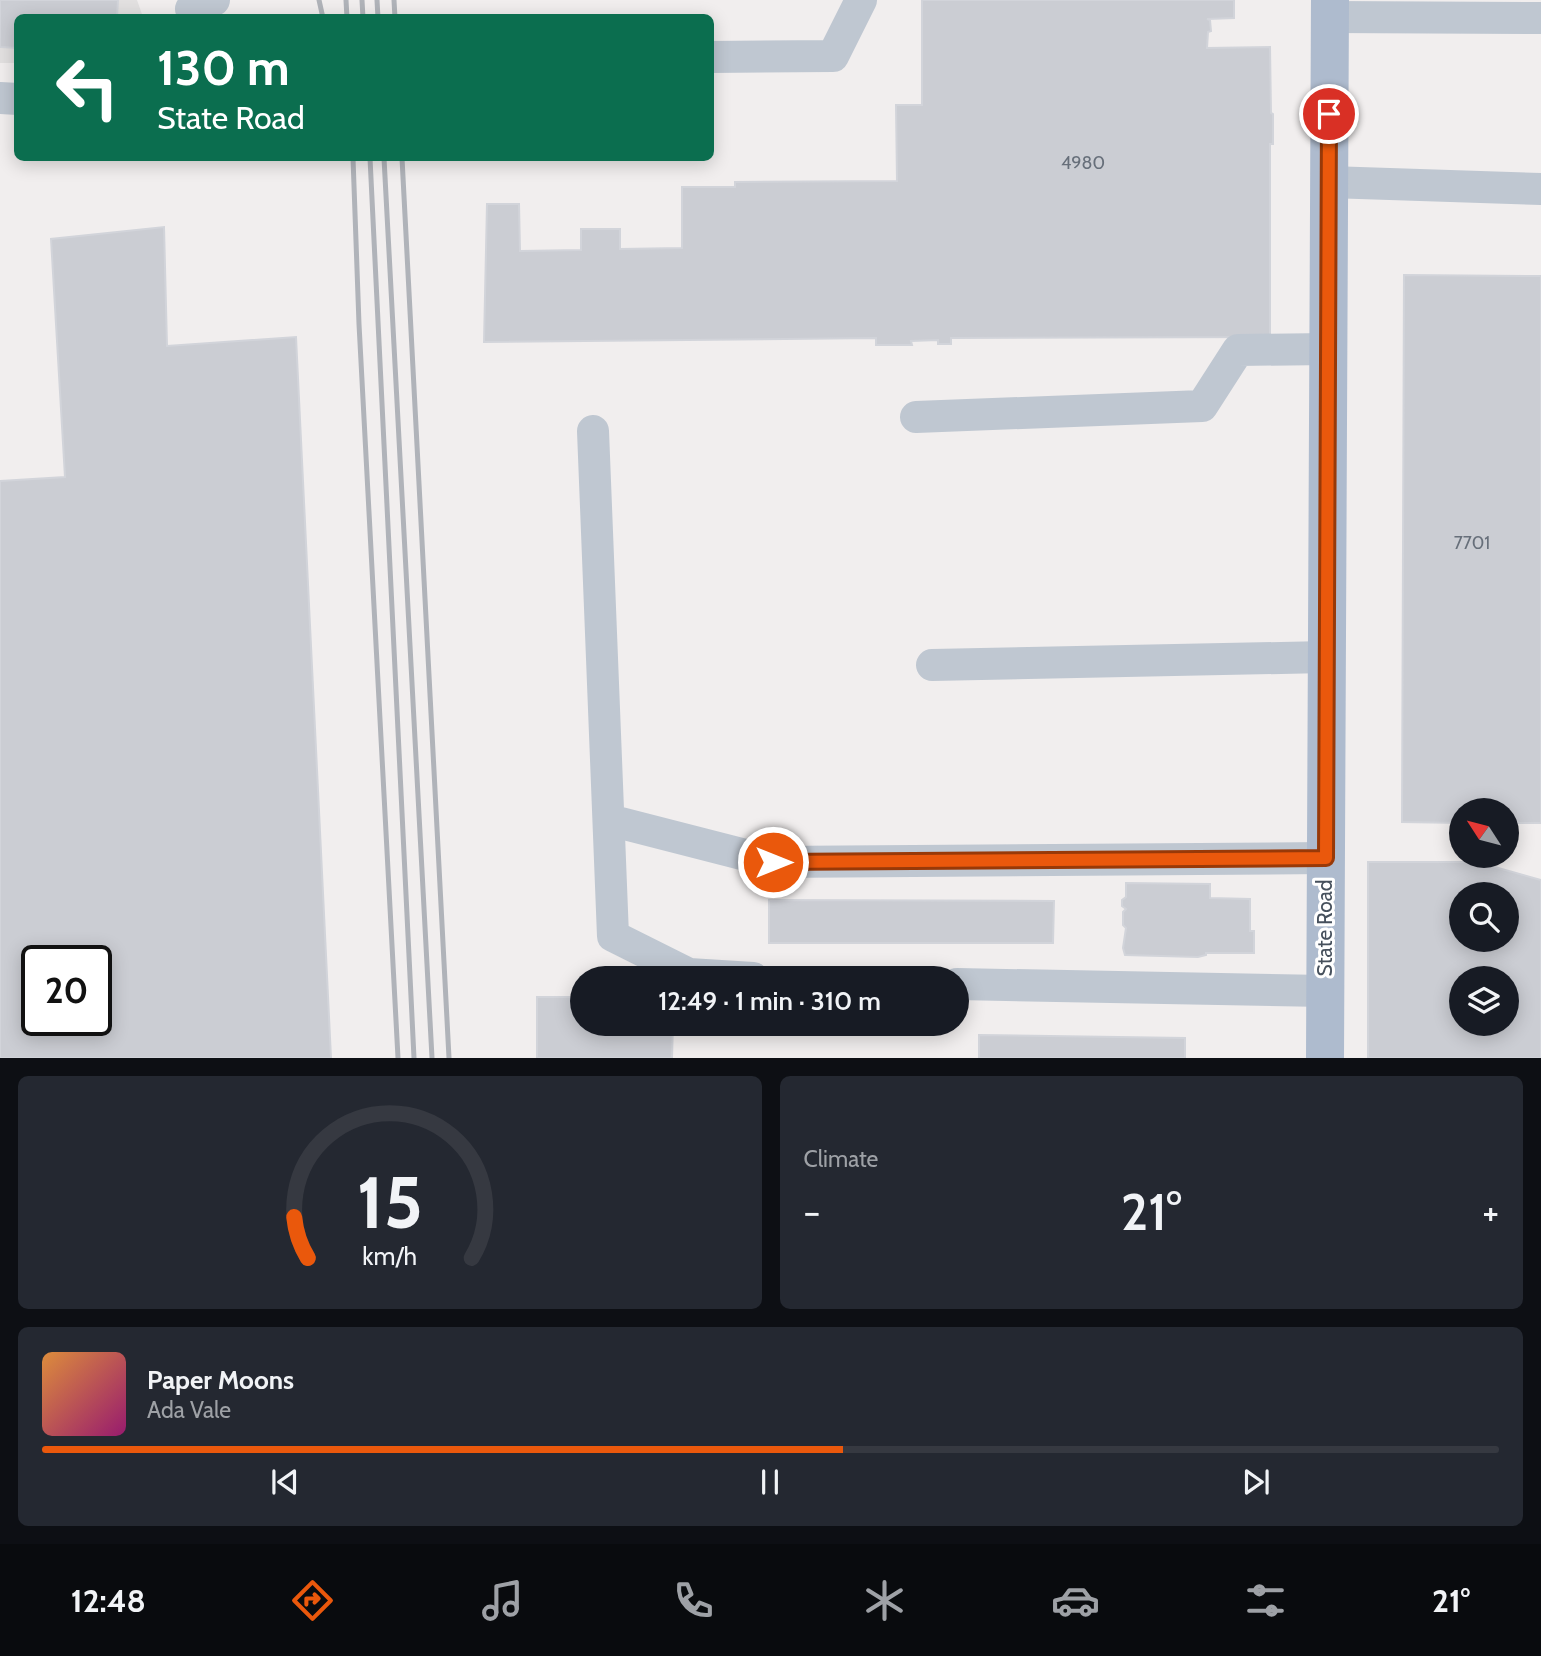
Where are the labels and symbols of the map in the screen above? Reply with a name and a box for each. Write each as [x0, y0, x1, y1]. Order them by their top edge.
pin [1299, 84, 1359, 144]
house number: 4980 [1061, 152, 1105, 174]
house number: 7701 [1454, 532, 1490, 554]
north arrow [1449, 798, 1519, 868]
position arrow [736, 825, 810, 899]
street label: State Road [1312, 880, 1337, 976]
speed limit sign: 20 [21, 945, 112, 1036]

